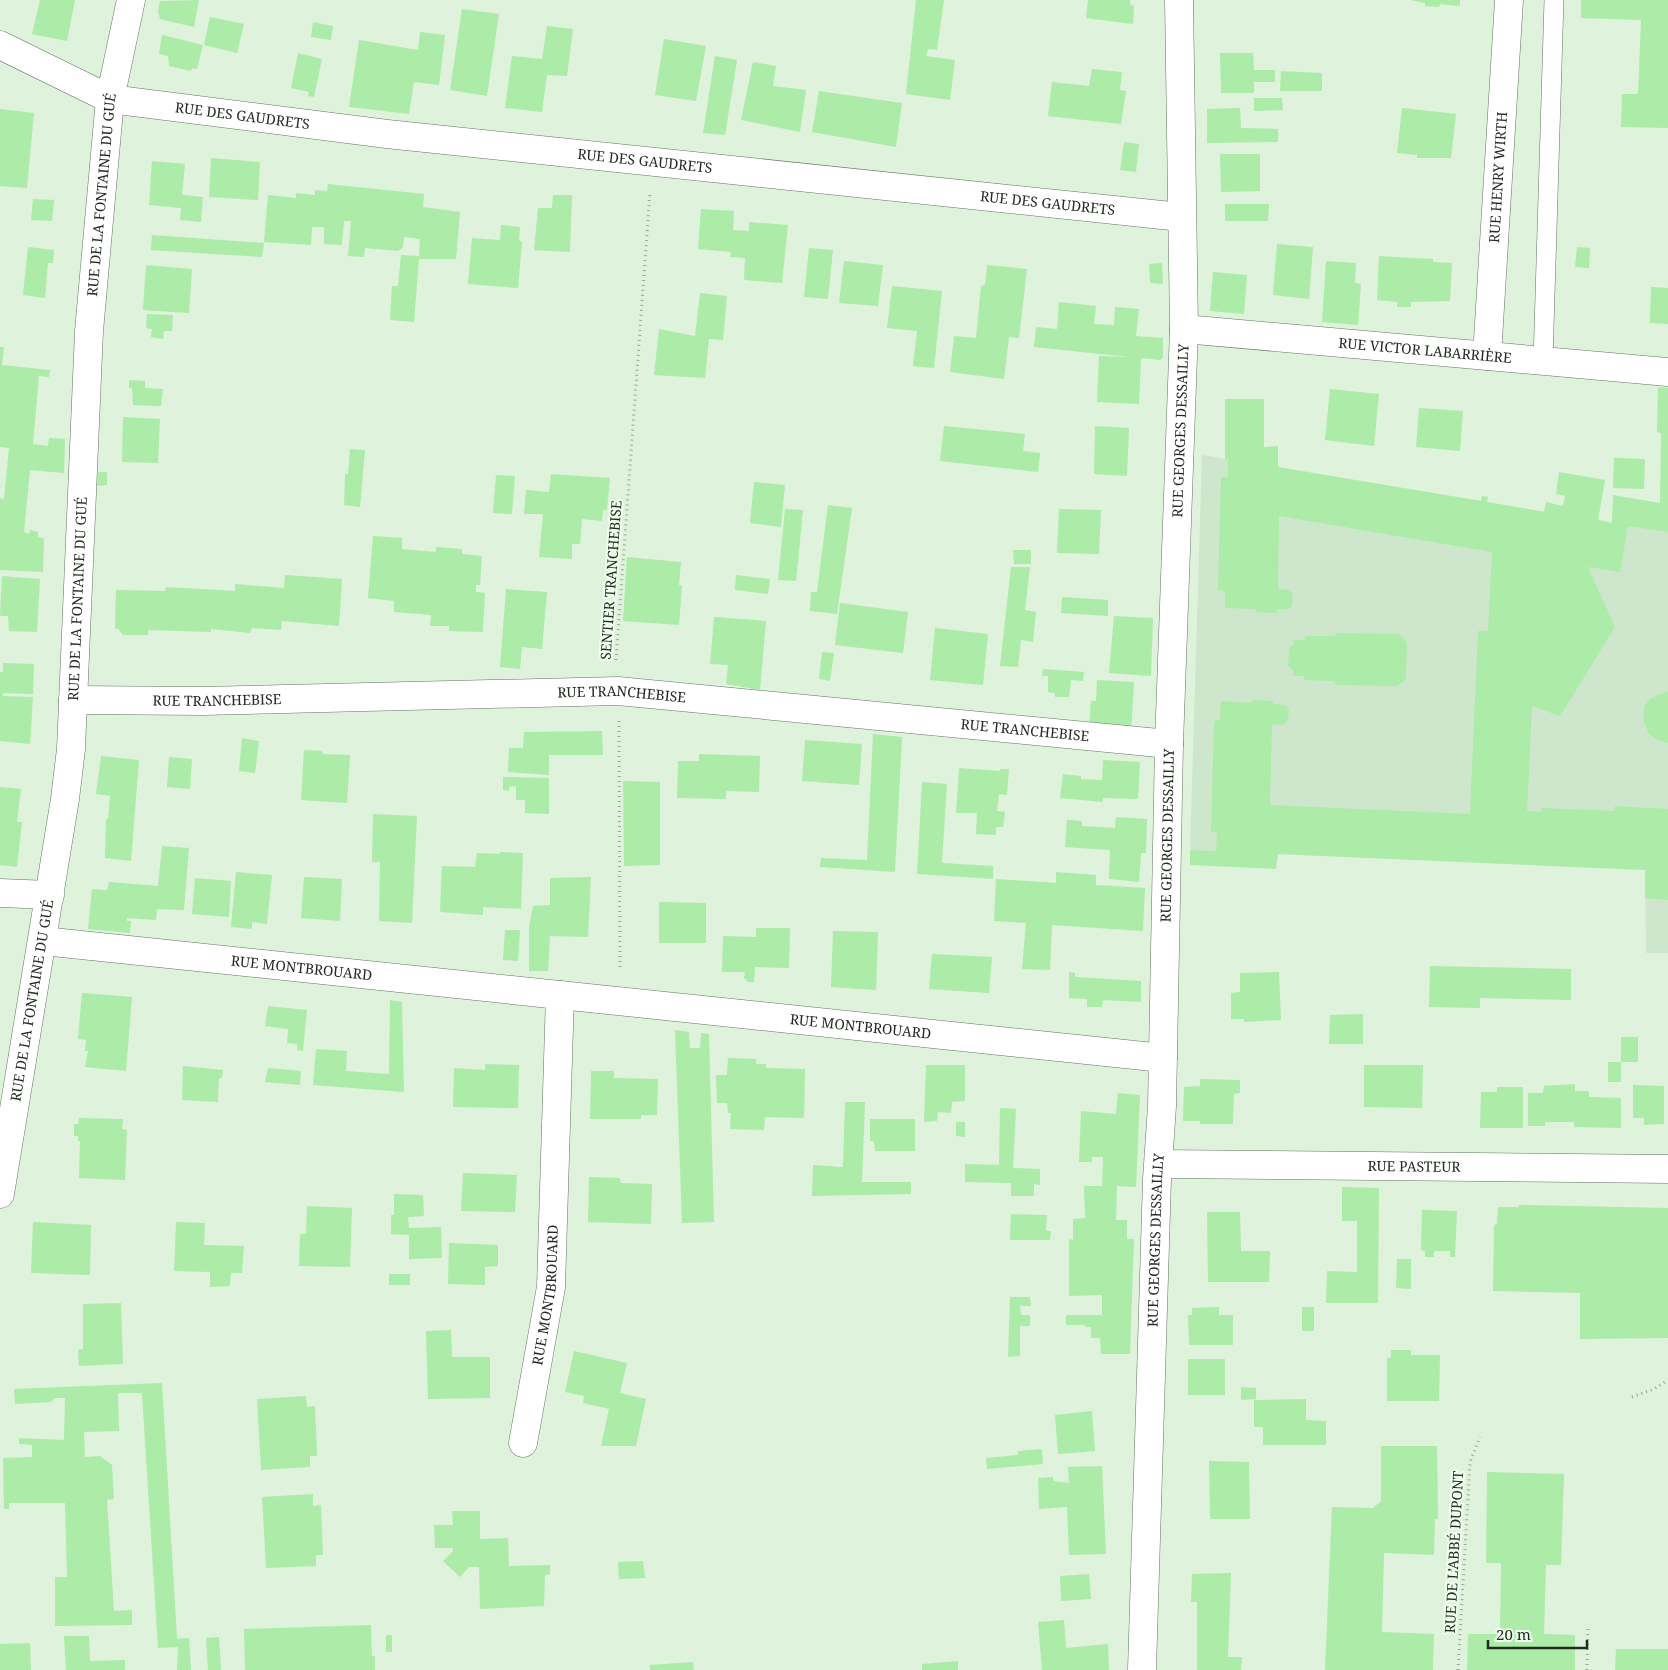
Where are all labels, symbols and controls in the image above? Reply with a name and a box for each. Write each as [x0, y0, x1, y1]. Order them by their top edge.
street label: RUE DE LA FONTAINE DU GUÉ [82, 91, 120, 297]
street label: RUE DES GAUDRETS [174, 97, 311, 133]
street label: RUE HENRY WIRTH [1484, 111, 1511, 244]
street label: RUE DES GAUDRETS [576, 144, 713, 177]
street label: RUE DES GAUDRETS [979, 186, 1116, 219]
street label: RUE VICTOR LABARRIÈRE [1338, 333, 1513, 367]
street label: RUE GEORGES DESSAILLY [1167, 343, 1192, 518]
street label: RUE DE LA FONTAINE DU GUÉ [63, 496, 91, 701]
street label: SENTIER TRANCHEBISE [595, 499, 626, 660]
street label: RUE TRANCHEBISE [557, 681, 687, 707]
street label: RUE TRANCHEBISE [152, 689, 282, 710]
street label: RUE TRANCHEBISE [960, 714, 1090, 745]
street label: RUE GEORGES DESSAILLY [1156, 748, 1178, 922]
street label: RUE DE LA FONTAINE DU GUÉ [5, 898, 57, 1103]
street label: RUE MONTBROUARD [230, 951, 373, 984]
street label: RUE MONTBROUARD [789, 1009, 932, 1043]
street label: RUE GEORGES DESSAILLY [1142, 1152, 1168, 1327]
street label: RUE PASTEUR [1367, 1156, 1461, 1176]
street label: RUE MONTBROUARD [527, 1224, 562, 1367]
street label: RUE DE L’ABBÉ DUPONT [1440, 1470, 1467, 1634]
scale bar [1488, 1618, 1587, 1650]
text: 20 m [1496, 1624, 1531, 1644]

